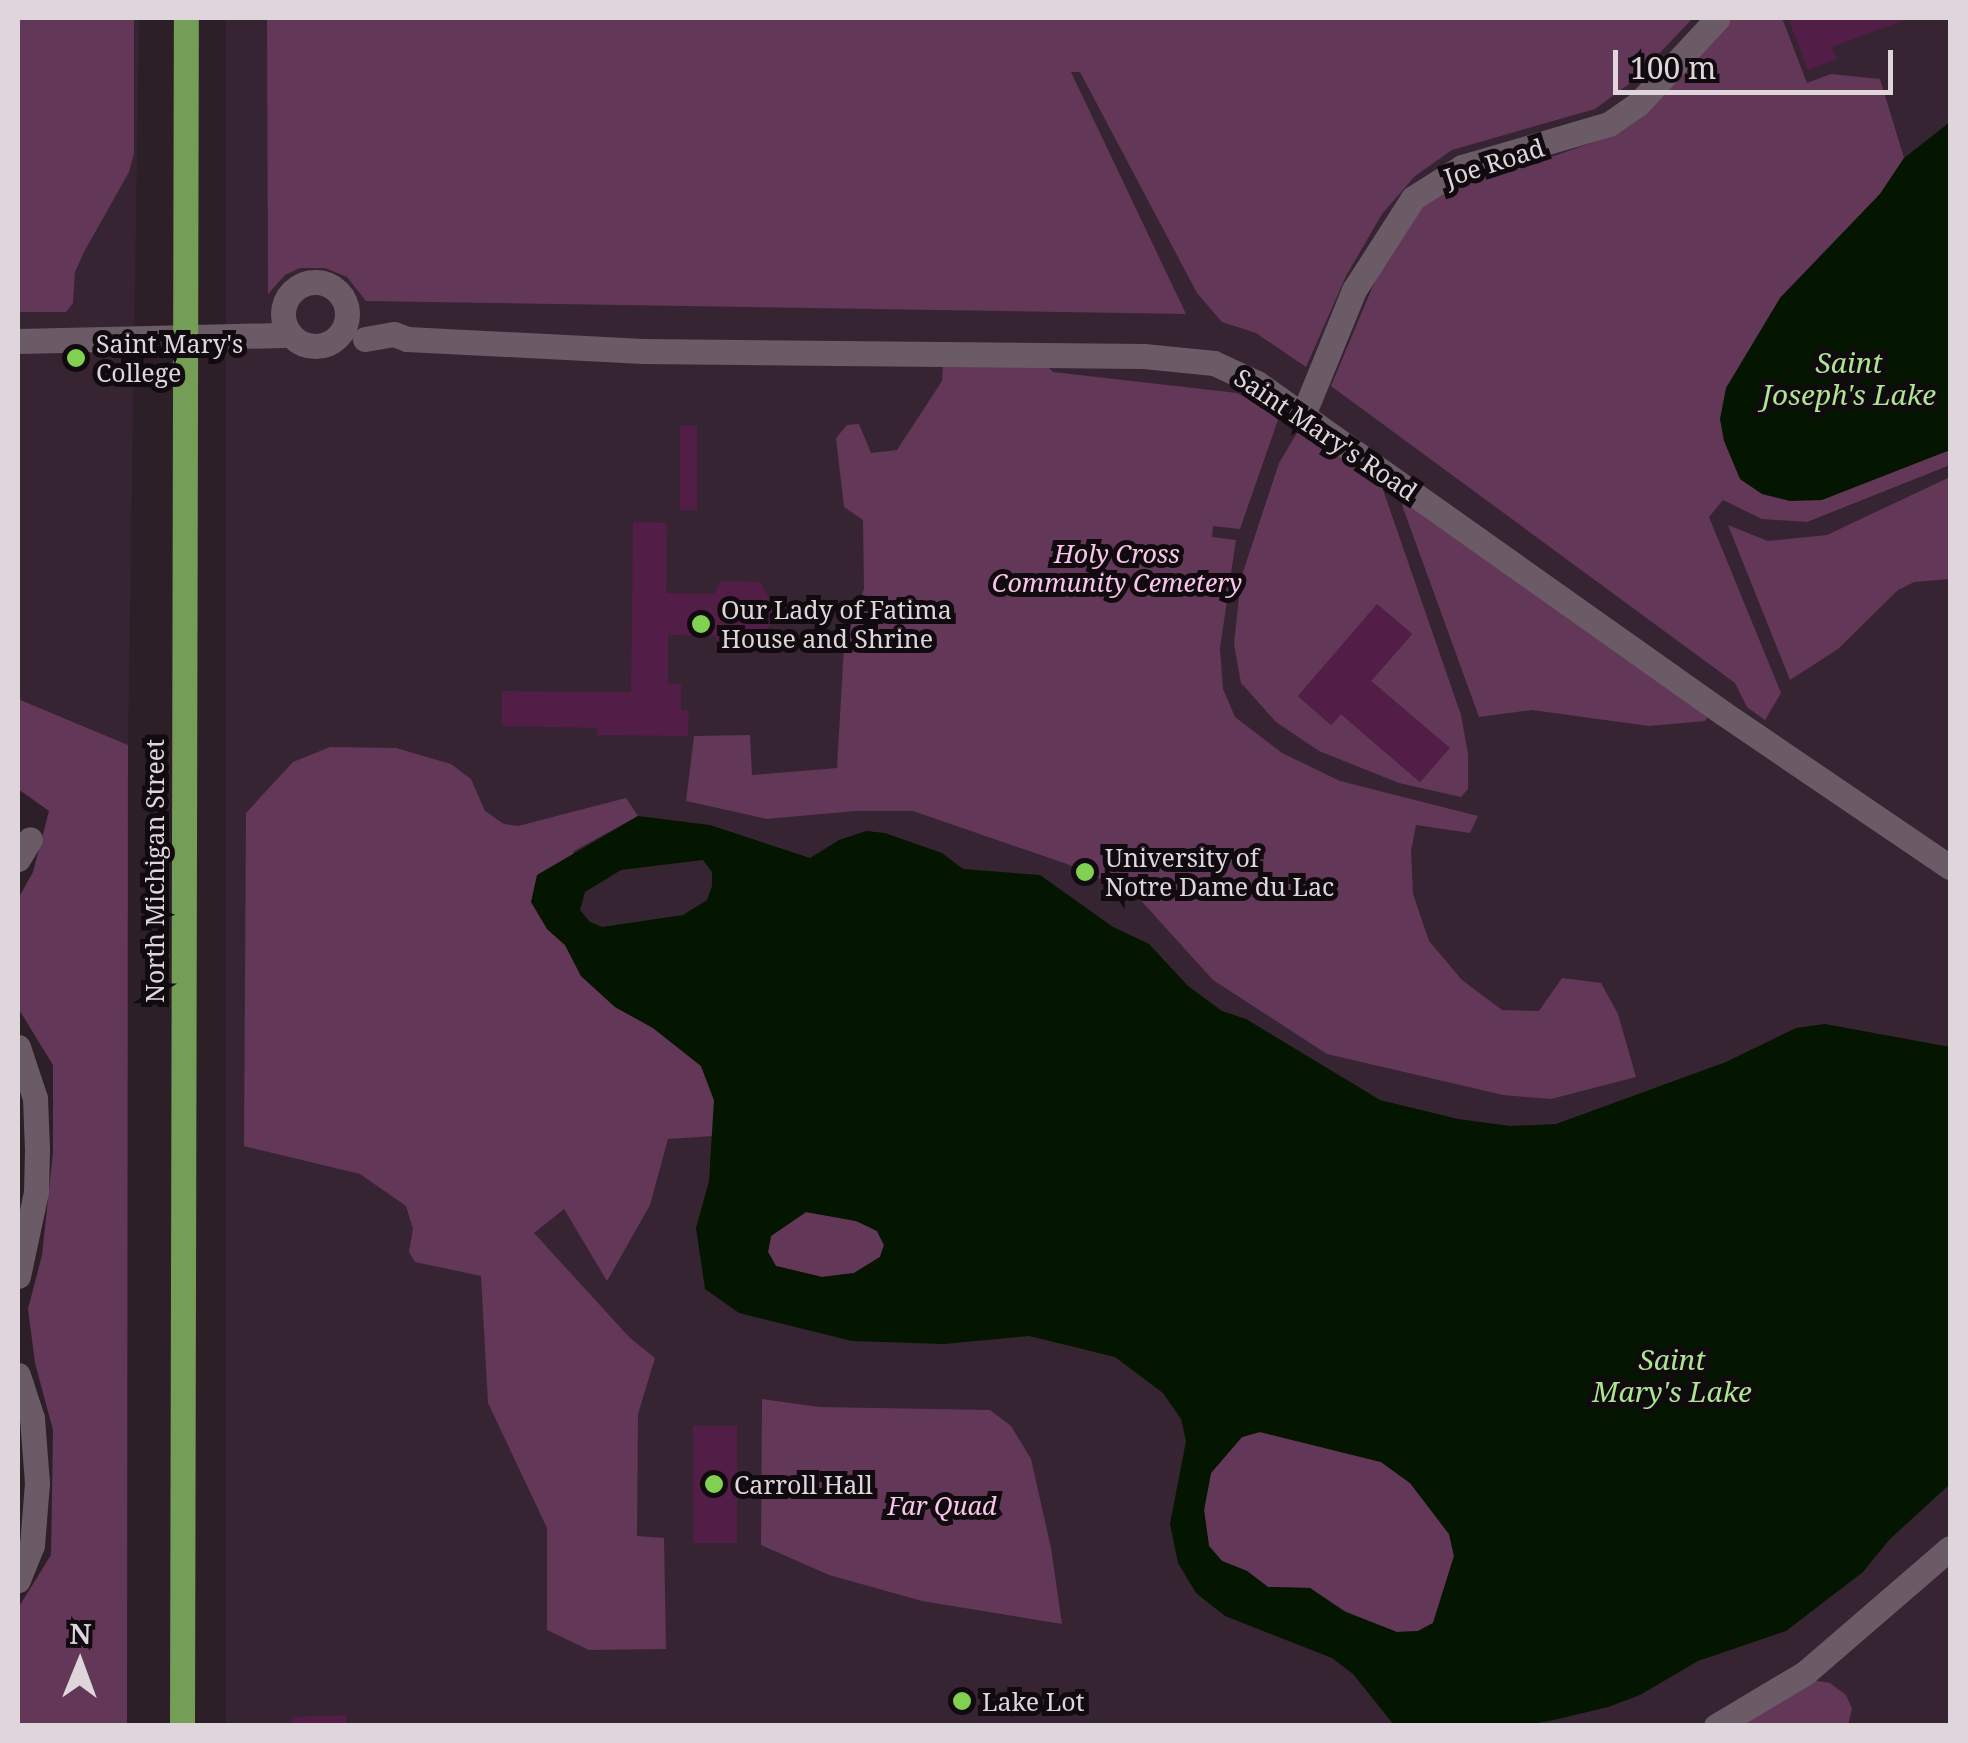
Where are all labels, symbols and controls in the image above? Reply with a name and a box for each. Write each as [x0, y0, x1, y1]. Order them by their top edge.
scale bar [1618, 30, 1898, 92]
text: 100 m [1630, 47, 1716, 88]
street label: Joe Road [1440, 132, 1548, 192]
place label: Saint Mary's College [96, 329, 243, 388]
water label: Saint Joseph's Lake [1762, 345, 1936, 411]
marker: Saint Mary's College [65, 347, 87, 369]
street label: Saint Mary's Road [1229, 362, 1423, 506]
park label: Holy Cross Community Cemetery [992, 539, 1242, 598]
place label: Our Lady of Fatima House and Shrine [721, 595, 952, 654]
marker: Our Lady of Fatima House and Shrine [690, 613, 712, 635]
street label: North Michigan Street [139, 739, 169, 1003]
place label: University of Notre Dame du Lac [1105, 843, 1334, 902]
marker: University of Notre Dame du Lac [1074, 861, 1096, 883]
water label: Saint Mary's Lake [1592, 1342, 1752, 1408]
place label: Carroll Hall [734, 1469, 873, 1499]
marker: Carroll Hall [703, 1473, 725, 1495]
park label: Far Quad [888, 1490, 996, 1520]
north arrow [30, 1613, 130, 1713]
text: N [69, 1614, 92, 1652]
place label: Lake Lot [982, 1686, 1084, 1716]
marker: Lake Lot [951, 1690, 973, 1712]

